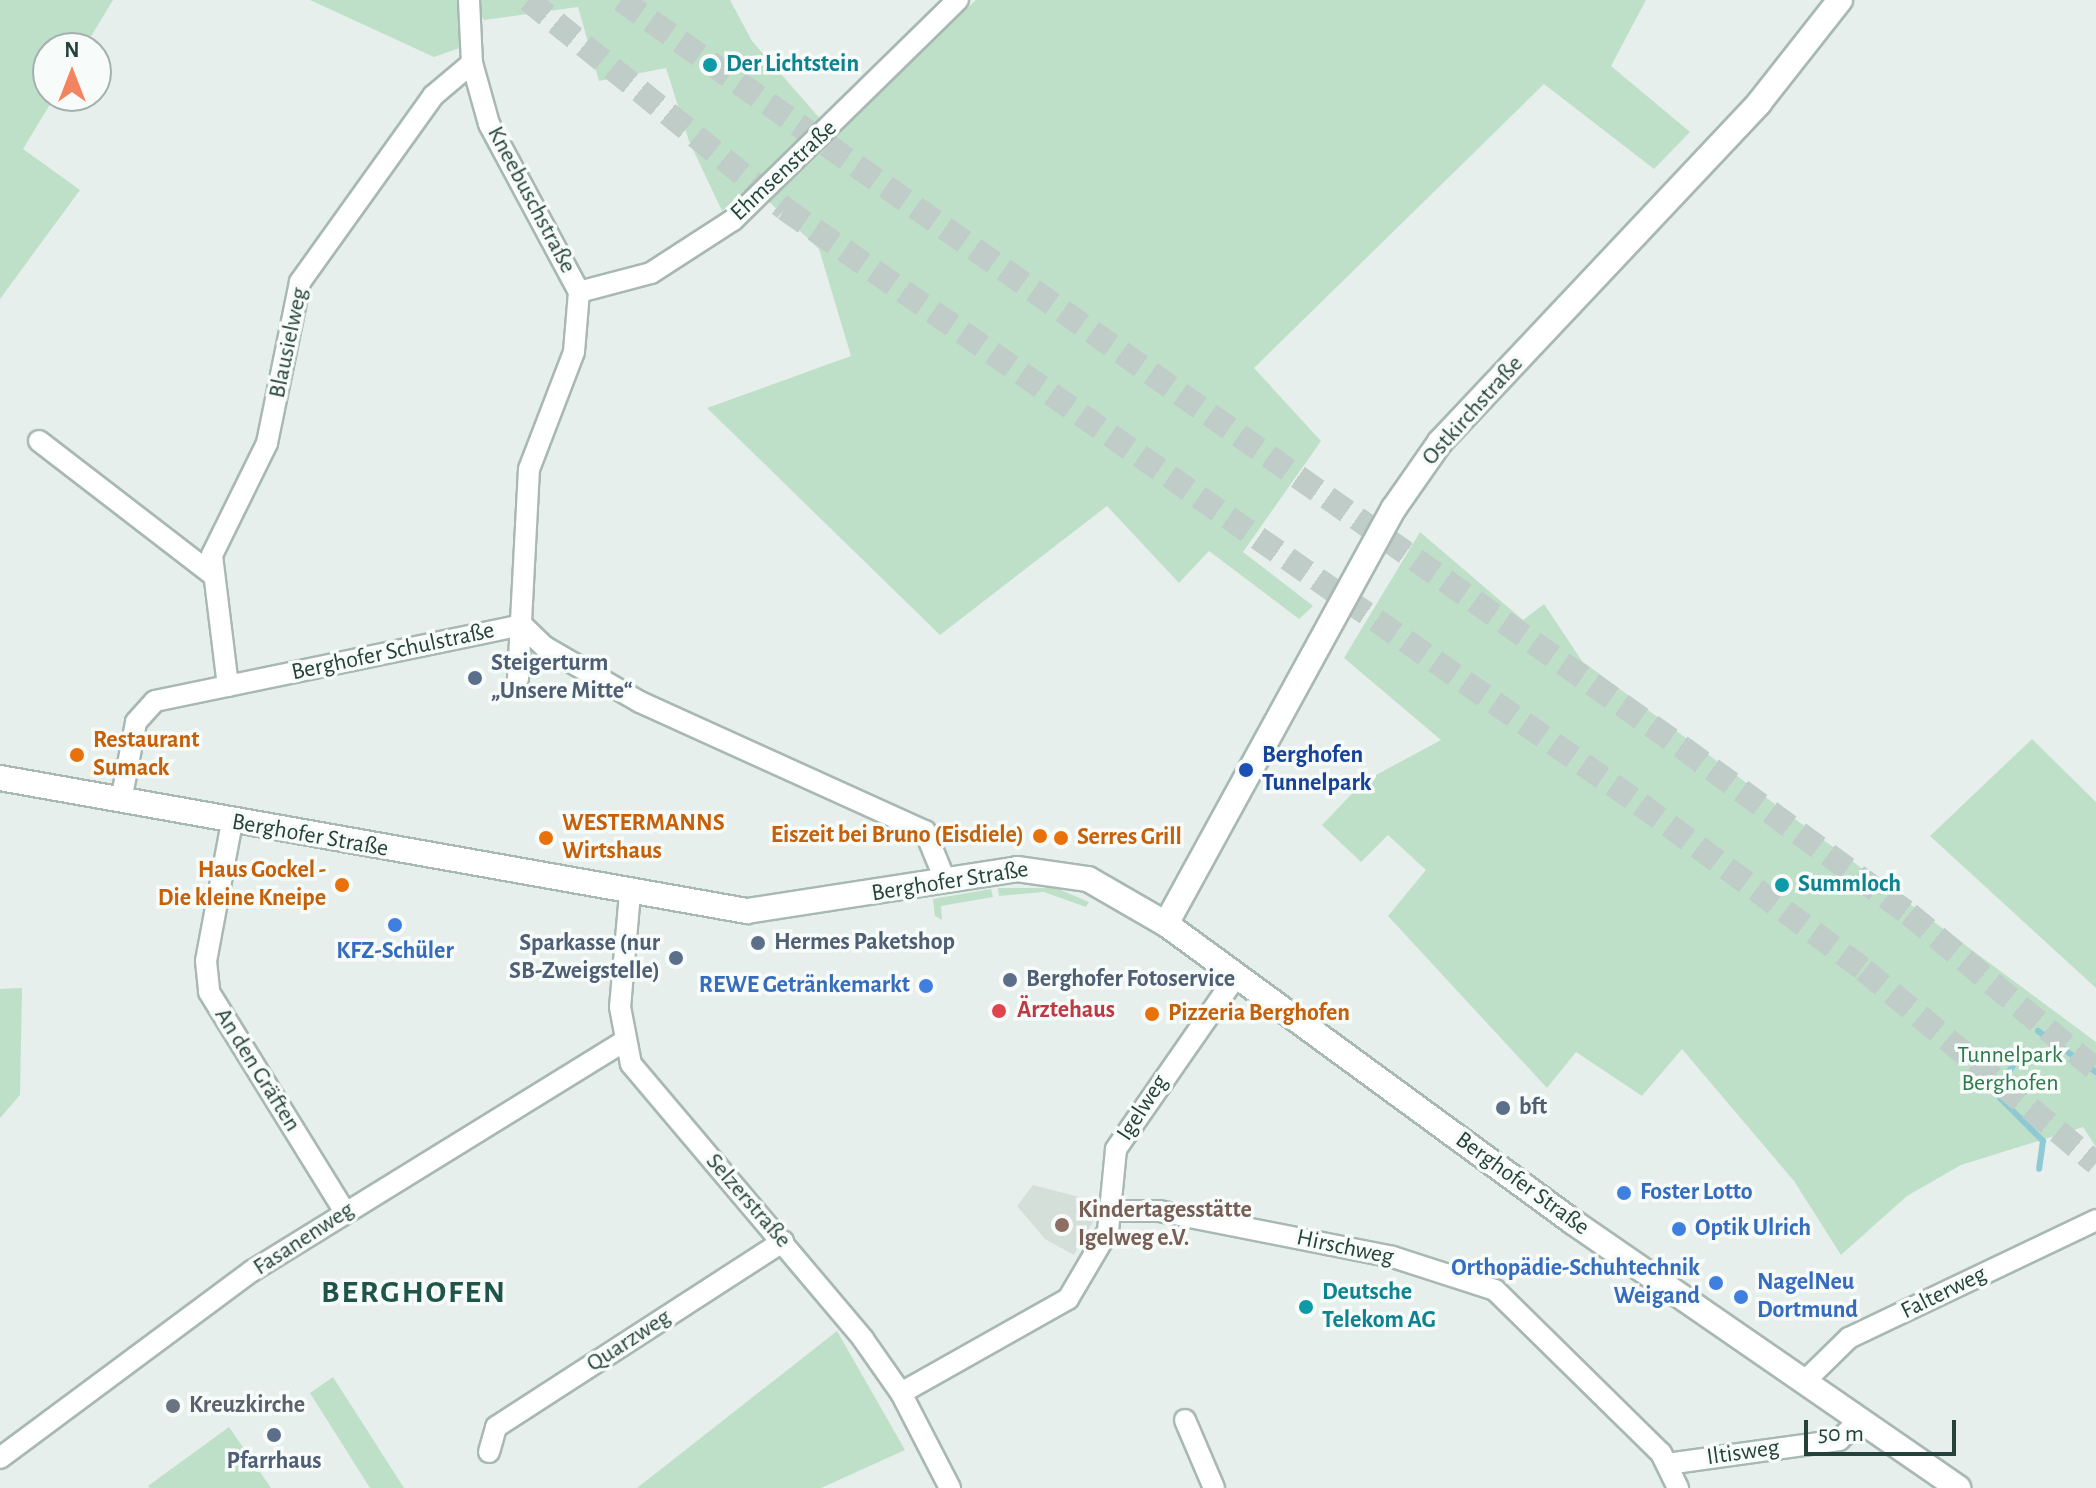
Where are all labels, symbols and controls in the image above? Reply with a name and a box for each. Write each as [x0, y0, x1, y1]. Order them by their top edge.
north arrow [32, 32, 112, 112]
text: N [64, 39, 80, 61]
place label: Der Lichtstein [726, 51, 859, 79]
marker: Der Lichtstein [701, 56, 719, 74]
street label: Ehmsenstraße [725, 114, 843, 228]
street label: Kneebuschstraße [480, 122, 582, 278]
street label: Blausielweg [263, 285, 315, 401]
street label: Ostkirchstraße [1416, 350, 1530, 472]
street label: Berghofer Schulstraße [289, 616, 497, 688]
place label: Steigerturm „Unsere Mitte“ [491, 650, 633, 706]
marker: Steigerturm „Unsere Mitte“ [466, 669, 484, 687]
place label: Restaurant Sumack [93, 727, 199, 783]
place label: Berghofen Tunnelpark [1262, 742, 1371, 798]
marker: Restaurant Sumack [68, 746, 86, 764]
marker: Berghofen Tunnelpark [1237, 761, 1255, 779]
street label: Berghofer Straße [229, 808, 391, 864]
place label: WESTERMANNS Wirtshaus [562, 810, 725, 866]
place label: Eiszeit bei Bruno (Eisdiele) [771, 822, 1024, 850]
place label: Serres Grill [1077, 824, 1182, 852]
marker: Eiszeit bei Bruno (Eisdiele) [1031, 827, 1049, 845]
marker: WESTERMANNS Wirtshaus [537, 829, 555, 847]
marker: Serres Grill [1052, 829, 1070, 847]
street label: Berghofer Straße [869, 855, 1031, 909]
place label: Haus Gockel - Die kleine Kneipe [158, 857, 326, 913]
place label: Summloch [1798, 871, 1901, 899]
marker: Haus Gockel - Die kleine Kneipe [333, 876, 351, 894]
marker: Summloch [1773, 876, 1791, 894]
marker: KFZ-Schüler [386, 916, 404, 934]
place label: Hermes Paketshop [774, 929, 955, 957]
place label: Sparkasse (nur SB-Zweigstelle) [509, 930, 660, 986]
marker: Hermes Paketshop [749, 934, 767, 952]
place label: KFZ-Schüler [336, 938, 454, 966]
marker: Sparkasse (nur SB-Zweigstelle) [667, 949, 685, 967]
place label: Berghofer Fotoservice [1026, 966, 1235, 994]
marker: Berghofer Fotoservice [1001, 971, 1019, 989]
place label: REWE Getränkemarkt [699, 972, 910, 1000]
marker: REWE Getränkemarkt [917, 977, 935, 995]
place label: Ärztehaus [1017, 997, 1115, 1025]
marker: Ärztehaus [988, 1000, 1010, 1022]
place label: Pizzeria Berghofen [1168, 1000, 1350, 1028]
street label: An den Gräften [208, 1003, 306, 1137]
marker: Pizzeria Berghofen [1143, 1005, 1161, 1023]
park label: Tunnelpark Berghofen [1957, 1042, 2063, 1098]
street label: Igelweg [1111, 1070, 1175, 1146]
place label: bft [1519, 1094, 1547, 1122]
marker: bft [1494, 1099, 1512, 1117]
street label: Berghofer Straße [1449, 1126, 1595, 1242]
street label: Selzerstraße [699, 1148, 797, 1254]
place label: Foster Lotto [1640, 1179, 1753, 1207]
marker: Foster Lotto [1615, 1184, 1633, 1202]
street label: Fasanenweg [248, 1196, 360, 1282]
place label: Kindertagesstätte Igelweg e.V. [1078, 1197, 1252, 1253]
place label: Optik Ulrich [1695, 1215, 1811, 1243]
marker: Kindertagesstätte Igelweg e.V. [1053, 1216, 1071, 1234]
marker: Optik Ulrich [1670, 1220, 1688, 1238]
street label: Hirschweg [1294, 1224, 1396, 1272]
place label: Orthopädie-Schuhtechnik Weigand [1451, 1255, 1700, 1311]
street label: Falterweg [1897, 1260, 1991, 1326]
place label: NagelNeu Dortmund [1757, 1269, 1858, 1325]
district label: BERGHOFEN [321, 1273, 507, 1311]
marker: Orthopädie-Schuhtechnik Weigand [1707, 1274, 1725, 1292]
place label: Deutsche Telekom AG [1322, 1279, 1436, 1335]
marker: NagelNeu Dortmund [1732, 1288, 1750, 1306]
marker: Deutsche Telekom AG [1297, 1298, 1315, 1316]
street label: Quarzweg [582, 1303, 676, 1379]
place label: Kreuzkirche [189, 1392, 305, 1420]
marker: Kreuzkirche [164, 1397, 182, 1415]
scale bar [1808, 1404, 1960, 1454]
text: 50 m [1818, 1422, 1864, 1446]
marker: Pfarrhaus [265, 1426, 283, 1444]
street label: Iltisweg [1705, 1434, 1781, 1472]
place label: Pfarrhaus [227, 1448, 321, 1476]

